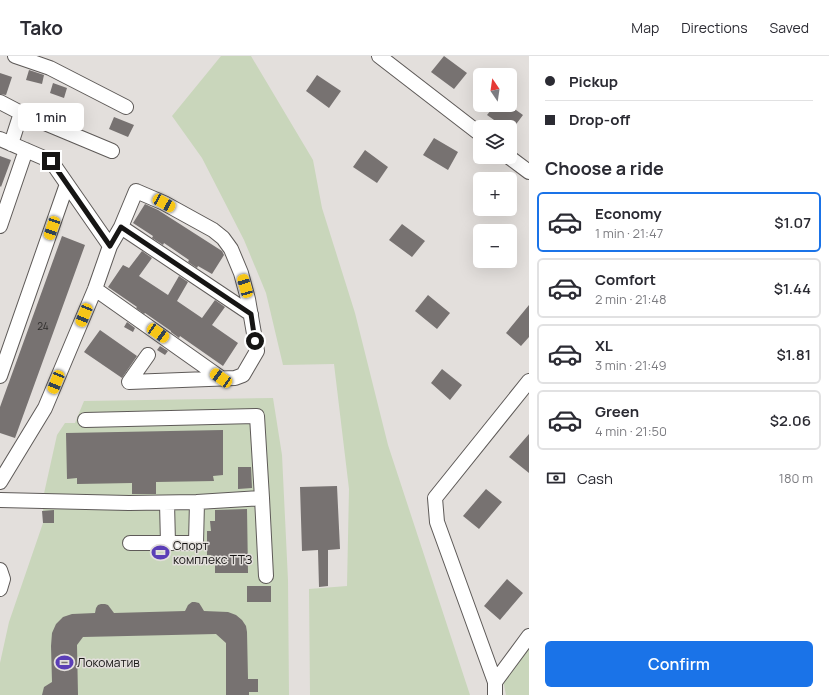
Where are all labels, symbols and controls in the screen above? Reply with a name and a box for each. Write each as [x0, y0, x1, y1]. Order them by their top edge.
text: Tako [20, 15, 63, 41]
text: Map [631, 18, 659, 37]
text: Directions [681, 18, 748, 37]
text: Saved [770, 18, 809, 37]
north arrow [473, 68, 517, 112]
map controls [473, 68, 517, 268]
text: Pickup [569, 71, 618, 92]
callout: 1 min [18, 103, 84, 131]
text: 1 min [36, 108, 67, 126]
text: Drop-off [569, 109, 630, 130]
button: layers [473, 120, 517, 164]
route end [42, 152, 60, 170]
text: Choose a ride [545, 156, 664, 180]
button: + [473, 172, 517, 216]
car [151, 192, 177, 214]
text: Economy [595, 203, 662, 224]
icon: car [547, 204, 583, 240]
text: $1.07 [774, 212, 811, 233]
car [42, 215, 62, 241]
button: − [473, 224, 517, 268]
text: 1 min · 21:47 [595, 224, 663, 242]
text: Comfort [595, 269, 656, 290]
icon: car [547, 270, 583, 306]
car [236, 273, 254, 299]
text: $1.44 [774, 278, 811, 299]
text: 2 min · 21:48 [595, 290, 667, 308]
car [74, 302, 94, 328]
house number: 24 [37, 319, 49, 333]
car [145, 321, 171, 345]
route start [246, 332, 264, 350]
text: XL [595, 335, 613, 356]
icon: car [547, 336, 583, 372]
text: $1.81 [776, 344, 811, 365]
text: 3 min · 21:49 [595, 356, 667, 374]
car [208, 366, 234, 390]
car [46, 369, 66, 395]
text: Green [595, 401, 639, 422]
icon: car [547, 402, 583, 438]
text: $2.06 [770, 410, 811, 431]
text: 4 min · 21:50 [595, 422, 667, 440]
icon: cash [545, 467, 567, 489]
text: Cash [577, 468, 613, 489]
text: 180 m [779, 469, 813, 487]
place label: Спорт комплекс ТТЗ [173, 537, 252, 568]
sports icon: Спорт комплекс ТТЗ [150, 542, 170, 562]
button: Confirm [545, 641, 813, 687]
sports icon: Локоматив [54, 652, 74, 672]
place label: Локоматив [77, 654, 140, 671]

